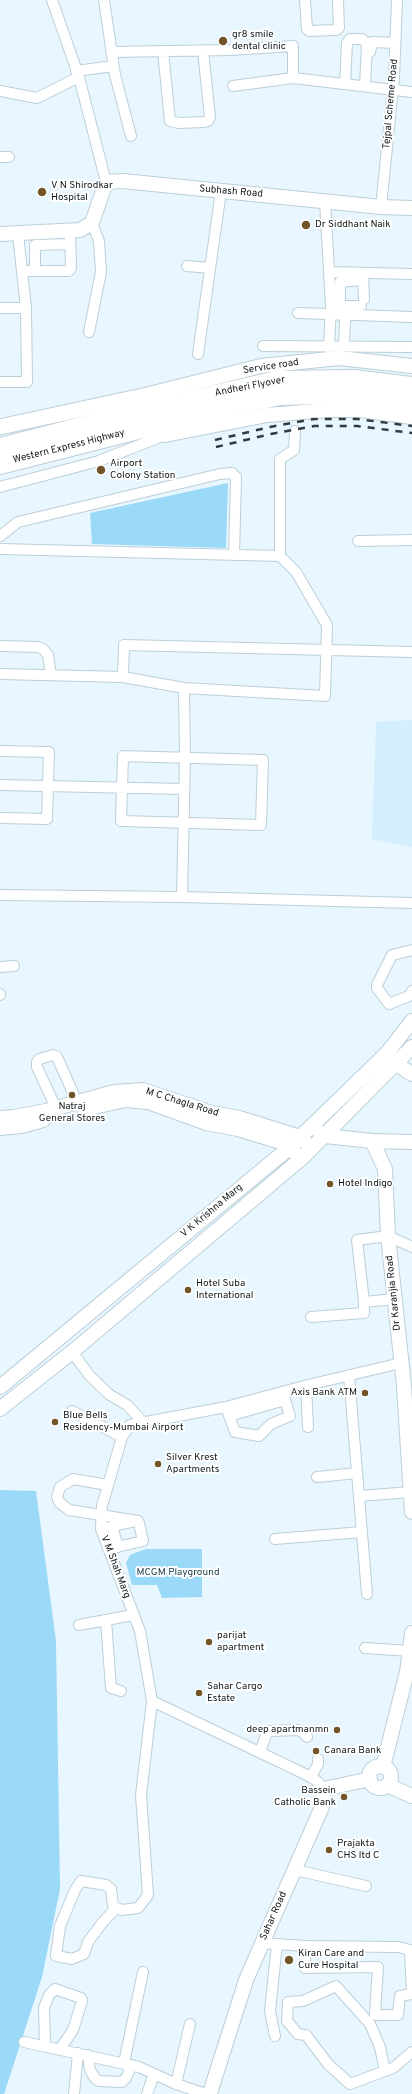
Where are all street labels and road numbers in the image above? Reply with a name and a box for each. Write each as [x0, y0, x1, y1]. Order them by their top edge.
street label: Tejpal Scheme Road [381, 58, 401, 150]
street label: Subhash Road [199, 183, 263, 201]
street label: Service road [242, 357, 300, 377]
street label: Andheri Flyover [214, 374, 286, 400]
street label: Western Express Highway [12, 427, 126, 467]
street label: M C Chagla Road [144, 1086, 220, 1120]
street label: V K Krishna Marg [179, 1182, 245, 1240]
street label: Dr Karanjia Road [384, 1255, 404, 1331]
street label: V M Shah Marg [97, 1534, 133, 1600]
street label: Sahar Road [258, 1890, 290, 1942]

